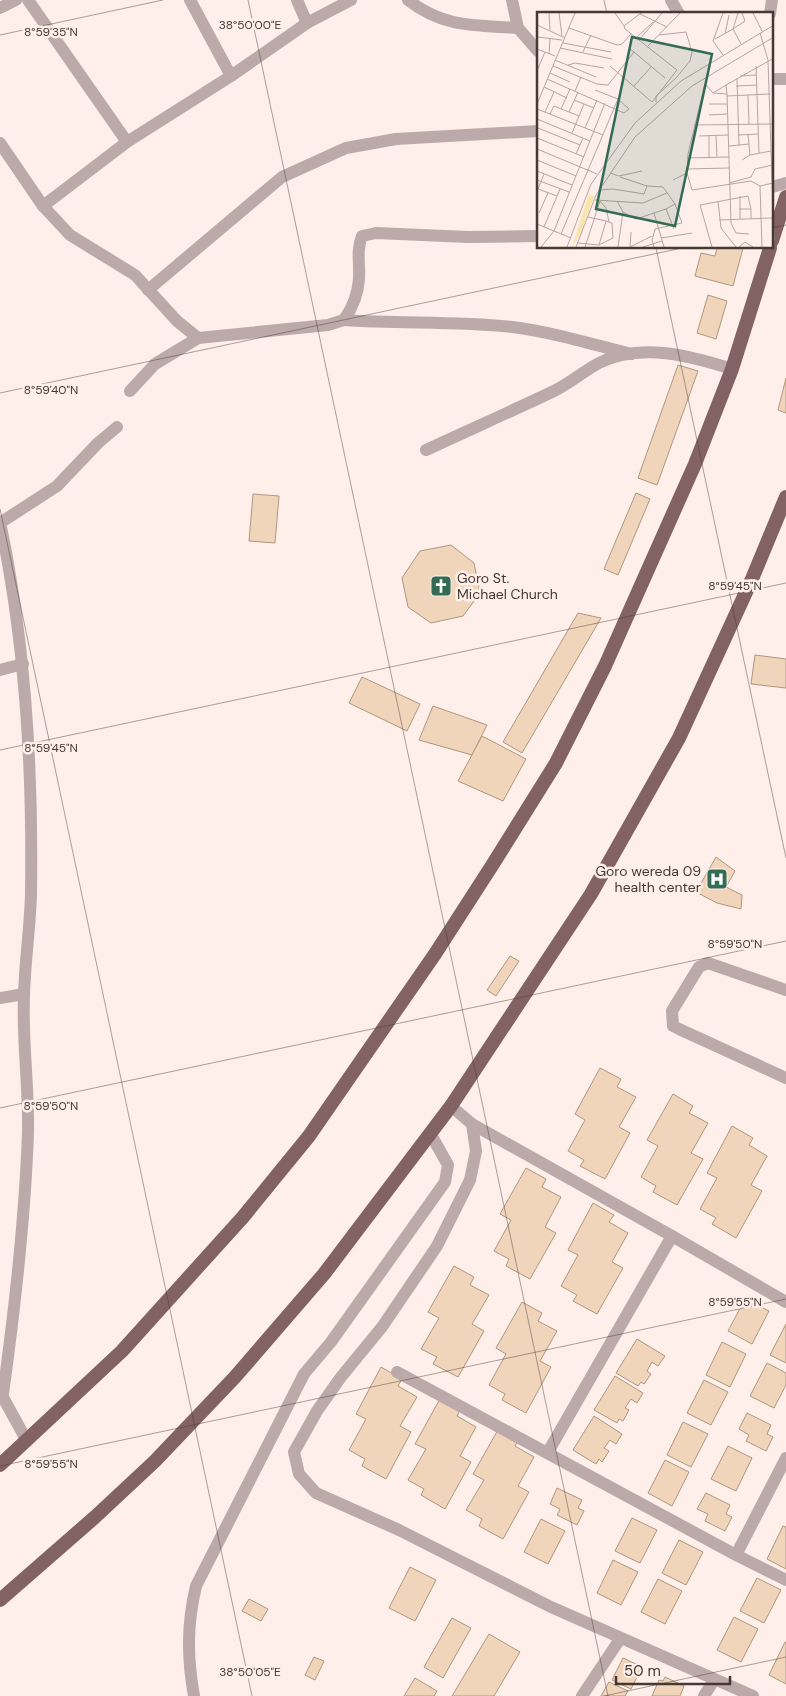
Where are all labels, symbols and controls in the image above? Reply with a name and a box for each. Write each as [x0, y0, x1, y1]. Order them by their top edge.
inset map [537, 12, 774, 249]
text: 38°50'00"E [219, 17, 282, 33]
text: 8°59'35"N [24, 24, 78, 40]
text: 8°59'40"N [24, 382, 78, 398]
place label: Goro St. Michael Church [457, 569, 558, 603]
church icon: Goro St. Michael Church [429, 574, 453, 598]
text: 8°59'45"N [708, 578, 762, 594]
text: 8°59'45"N [24, 740, 78, 756]
place label: Goro wereda 09 health center [595, 862, 701, 896]
hospital icon: Goro wereda 09 health center [705, 867, 729, 891]
text: 8°59'50"N [708, 936, 762, 952]
text: 8°59'50"N [24, 1098, 78, 1114]
text: 8°59'55"N [708, 1294, 762, 1310]
text: 8°59'55"N [24, 1456, 78, 1472]
scale bar [616, 1654, 730, 1686]
text: 50 m [624, 1661, 661, 1681]
text: 38°50'05"E [219, 1664, 281, 1680]

